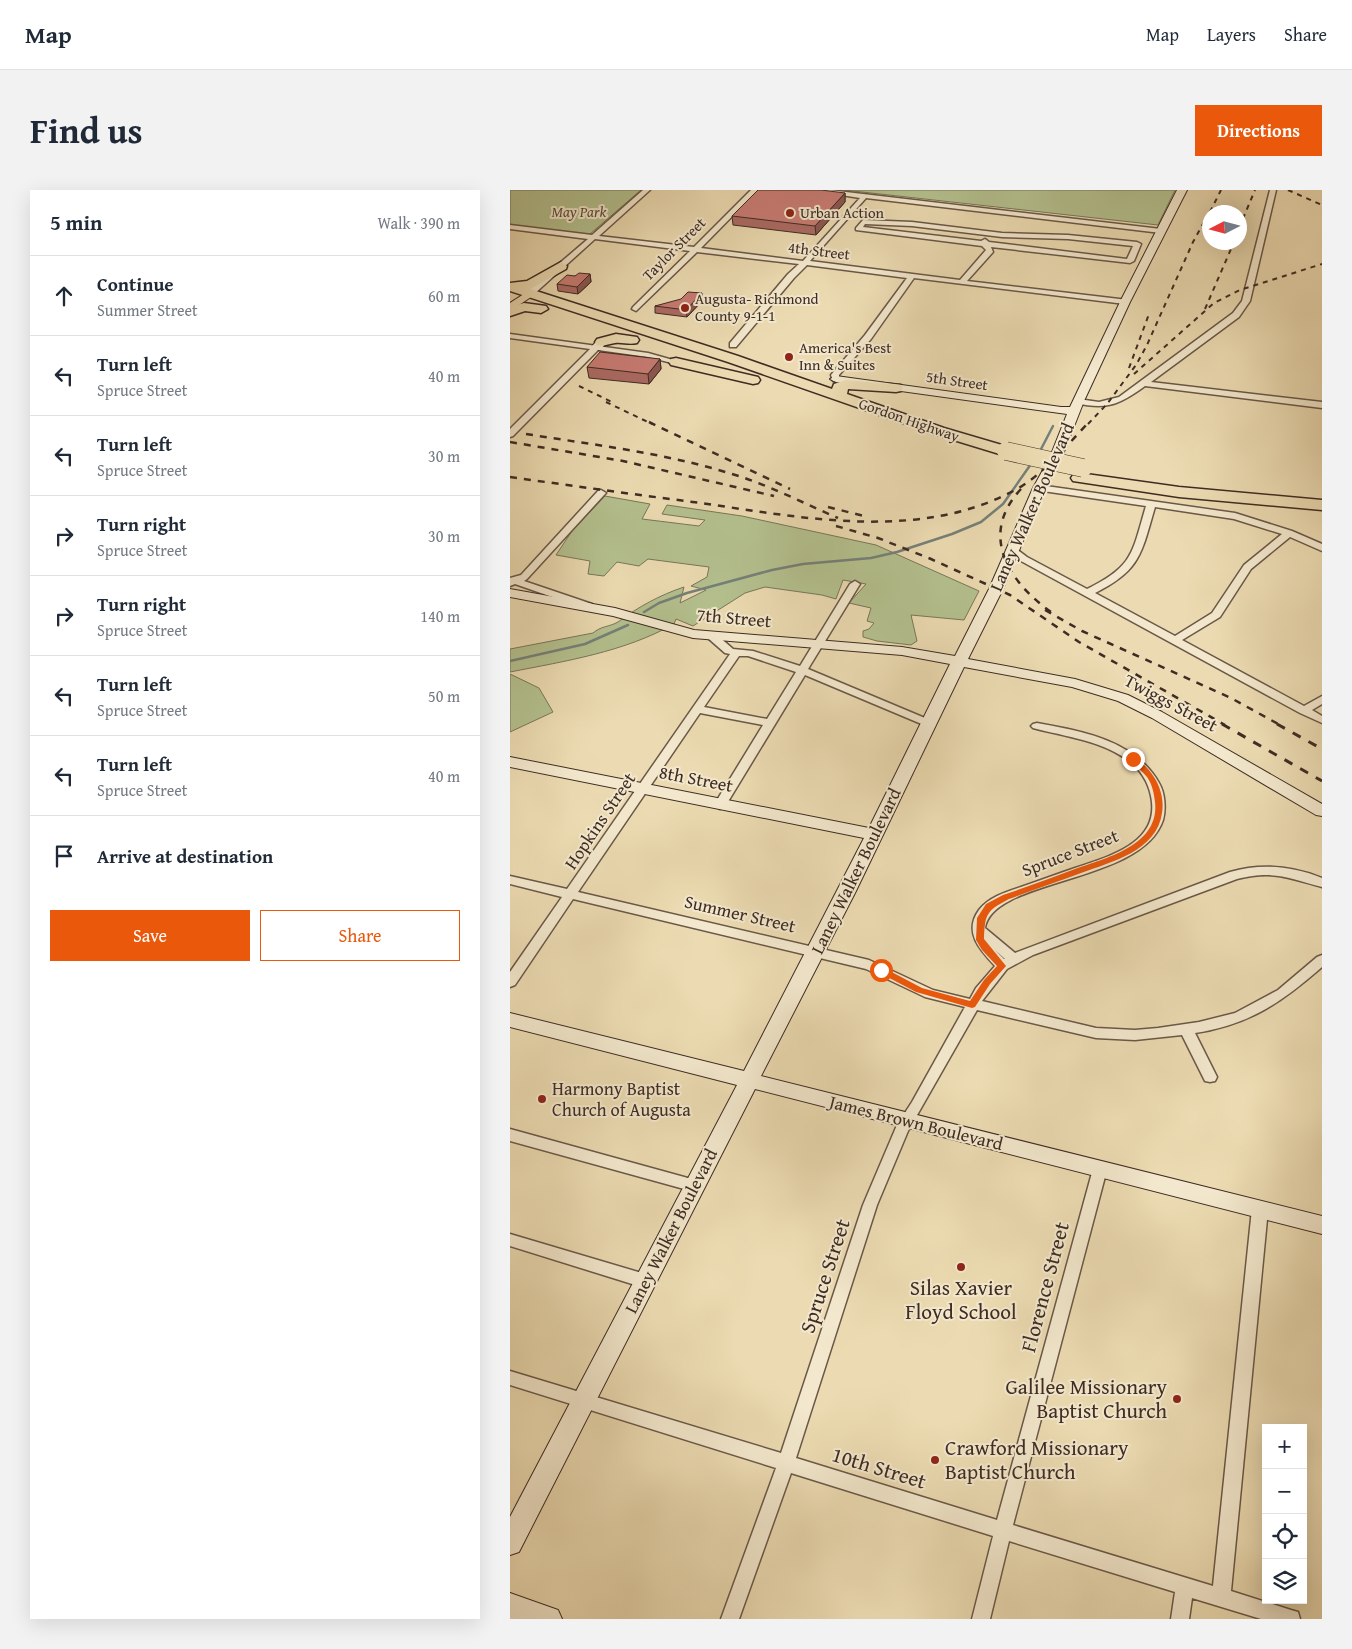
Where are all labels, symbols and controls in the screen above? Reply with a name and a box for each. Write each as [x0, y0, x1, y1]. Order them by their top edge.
text: Map [25, 17, 72, 52]
text: Map [1146, 21, 1179, 48]
text: Layers [1207, 21, 1256, 48]
text: Share [1284, 21, 1327, 48]
text: Find us [30, 105, 143, 156]
button: Directions [1195, 105, 1322, 156]
park label: May Park [552, 201, 607, 222]
place label: Urban Action [800, 202, 885, 223]
north arrow [1202, 205, 1247, 250]
text: 5 min [50, 207, 102, 238]
marker: Urban Action [784, 207, 796, 219]
text: Walk · 390 m [377, 211, 460, 235]
street label: Taylor Street [637, 212, 710, 285]
street label: 4th Street [787, 236, 852, 265]
text: Continue [97, 270, 174, 298]
icon: ahead [50, 282, 78, 310]
text: 60 m [428, 284, 460, 308]
place label: Augusta- Richmond County 9-1-1 [695, 288, 819, 326]
text: Summer Street [97, 298, 198, 322]
marker: Augusta- Richmond County 9-1-1 [679, 302, 691, 314]
place label: America's Best Inn & Suites [799, 337, 892, 375]
text: Turn left [97, 350, 172, 378]
marker: America's Best Inn & Suites [783, 351, 795, 363]
icon: left [50, 362, 78, 390]
text: 40 m [428, 364, 460, 388]
street label: 5th Street [925, 366, 990, 395]
text: Spruce Street [97, 378, 187, 402]
street label: Gordon Highway [856, 393, 963, 447]
street label: Laney Walker Boulevard [982, 418, 1081, 595]
text: Turn left [97, 430, 172, 458]
icon: left [50, 442, 78, 470]
text: 30 m [428, 444, 460, 468]
text: Spruce Street [97, 458, 187, 482]
text: Turn right [97, 510, 186, 538]
icon: right [50, 522, 78, 550]
text: 30 m [428, 524, 460, 548]
text: Spruce Street [97, 538, 187, 562]
text: Turn right [97, 590, 186, 618]
street label: 7th Street [696, 601, 773, 634]
icon: right [50, 602, 78, 630]
text: 140 m [420, 604, 460, 628]
text: Spruce Street [97, 618, 187, 642]
street label: Twiggs Street [1120, 667, 1223, 739]
text: Turn left [97, 670, 172, 698]
icon: left [50, 682, 78, 710]
text: 50 m [428, 684, 460, 708]
text: Spruce Street [97, 698, 187, 722]
route end [1122, 748, 1145, 771]
text: Turn left [97, 750, 172, 778]
street label: 8th Street [657, 758, 736, 799]
icon: left [50, 762, 78, 790]
text: 40 m [428, 764, 460, 788]
street label: Hopkins Street [557, 766, 642, 875]
text: Spruce Street [97, 778, 187, 802]
street label: Laney Walker Boulevard [803, 783, 908, 959]
street label: Spruce Street [1018, 821, 1123, 883]
icon: arrive [50, 842, 78, 870]
text: Arrive at destination [97, 842, 273, 870]
street label: Summer Street [682, 888, 799, 940]
button: Save [50, 910, 250, 961]
button: Share [260, 910, 460, 961]
route start [870, 959, 893, 982]
place label: Harmony Baptist Church of Augusta [552, 1075, 691, 1123]
street label: James Brown Boulevard [824, 1087, 1006, 1157]
marker: Harmony Baptist Church of Augusta [536, 1093, 548, 1105]
street label: Laney Walker Boulevard [617, 1143, 724, 1318]
street label: Spruce Street [791, 1214, 858, 1337]
street label: Florence Street [1012, 1218, 1077, 1355]
marker: Silas Xavier Floyd School [955, 1261, 967, 1273]
place label: Silas Xavier Floyd School [905, 1272, 1017, 1327]
place label: Galilee Missionary Baptist Church [1005, 1371, 1168, 1426]
marker: Galilee Missionary Baptist Church [1171, 1393, 1183, 1405]
map controls [1262, 1424, 1307, 1604]
button: + [1262, 1424, 1307, 1469]
place label: Crawford Missionary Baptist Church [945, 1432, 1129, 1487]
street label: 10th Street [828, 1438, 931, 1497]
marker: Crawford Missionary Baptist Church [929, 1454, 941, 1466]
button: − [1262, 1469, 1307, 1514]
button: locate [1262, 1514, 1307, 1559]
button: layers [1262, 1559, 1307, 1604]

